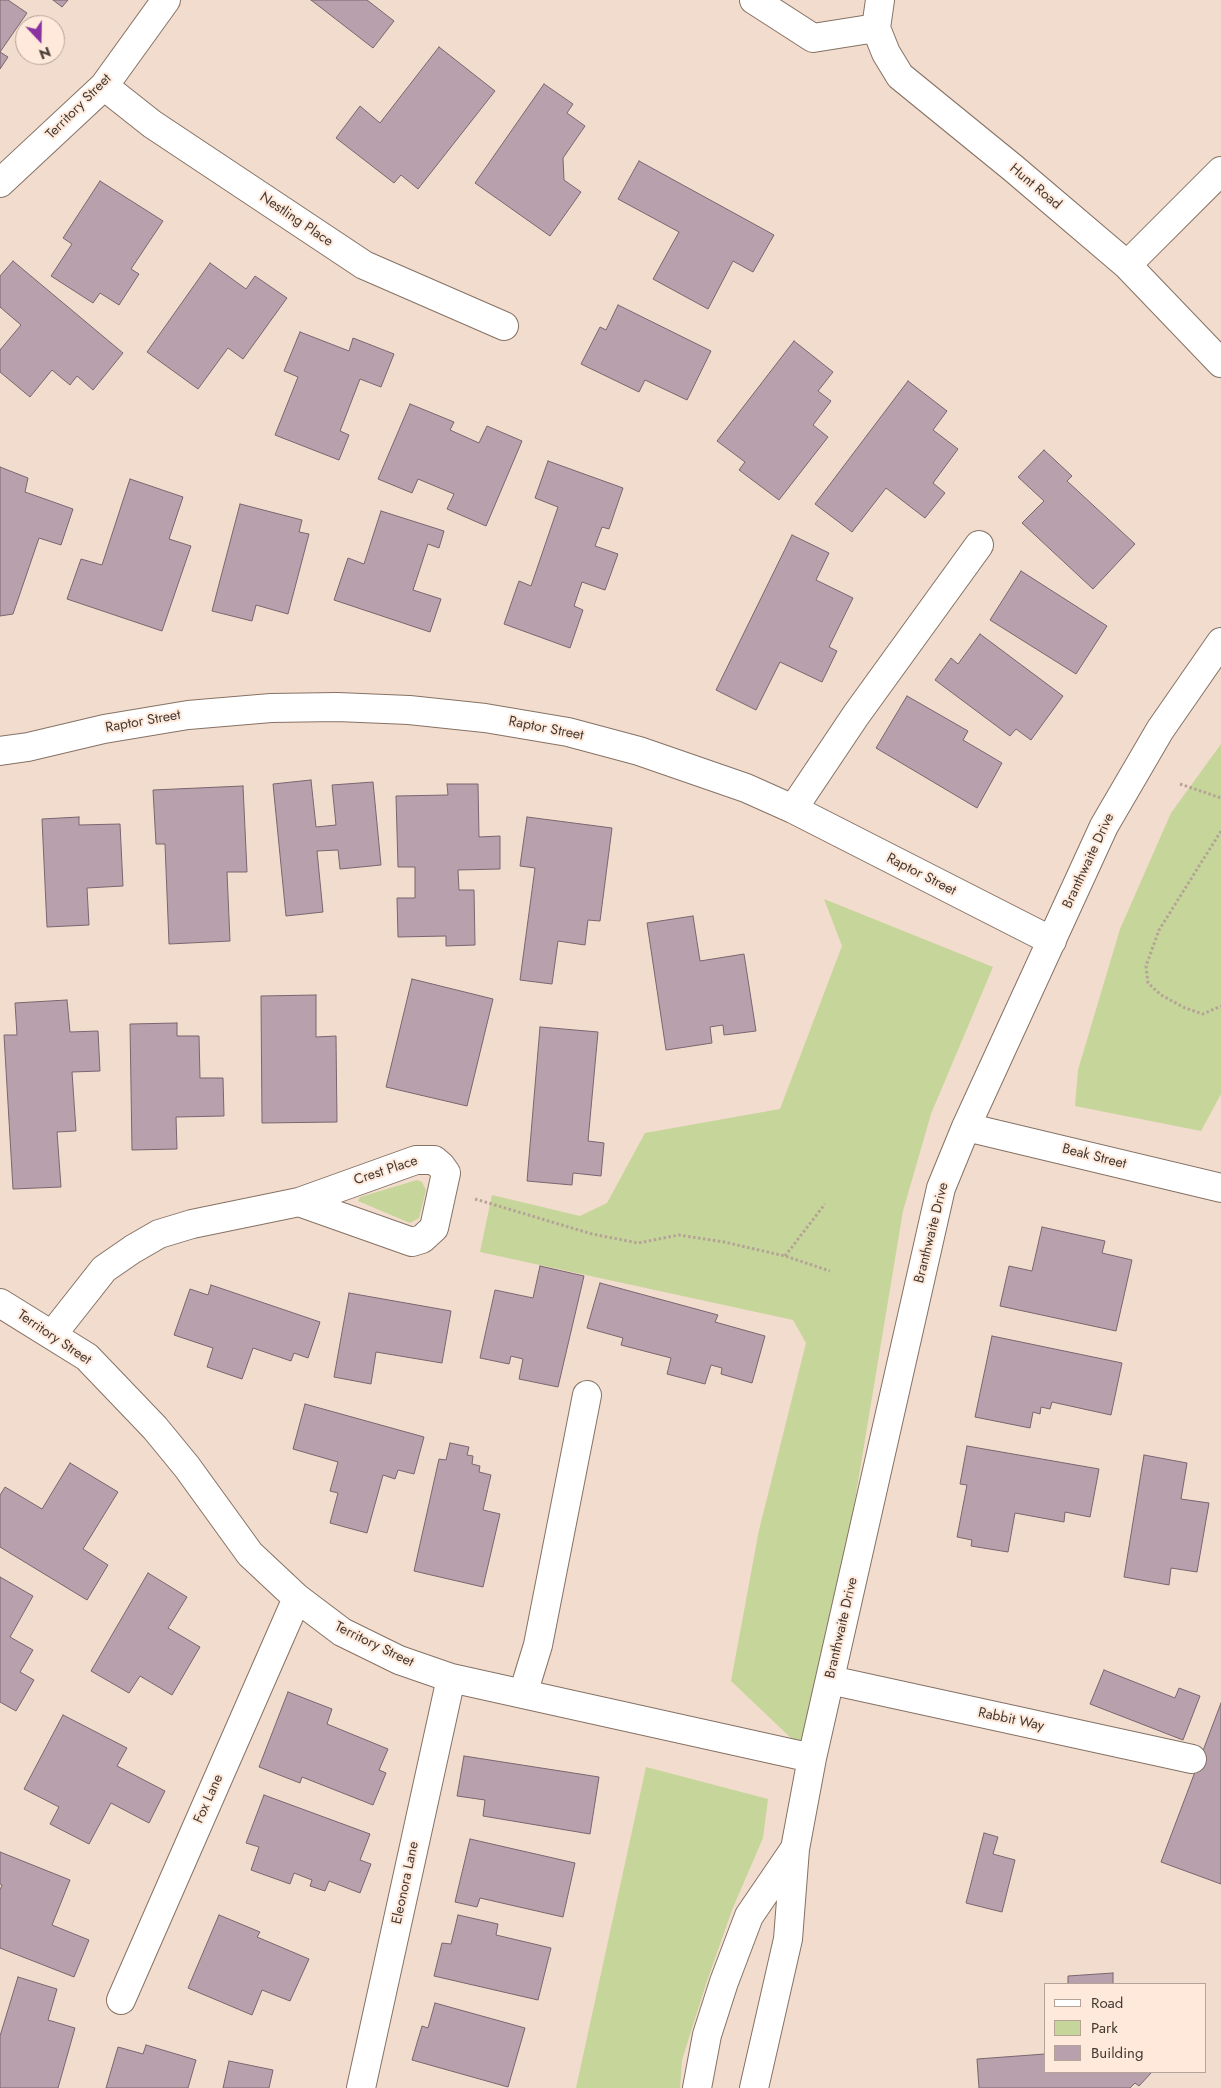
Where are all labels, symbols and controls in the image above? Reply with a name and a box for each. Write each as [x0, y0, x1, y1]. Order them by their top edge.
north arrow [15, 15, 65, 65]
text: N [36, 42, 54, 64]
street label: Territory Street [43, 71, 115, 143]
street label: Hunt Road [1006, 160, 1064, 214]
street label: Nestling Place [256, 189, 336, 251]
street label: Raptor Street [104, 707, 182, 737]
street label: Raptor Street [507, 714, 585, 744]
street label: Branthwaite Drive [1060, 811, 1118, 911]
street label: Raptor Street [883, 850, 959, 900]
street label: Beak Street [1060, 1141, 1128, 1173]
street label: Crest Place [352, 1153, 420, 1189]
street label: Branthwaite Drive [911, 1181, 953, 1285]
street label: Territory Street [14, 1307, 94, 1369]
street label: Branthwaite Drive [822, 1576, 862, 1680]
street label: Territory Street [332, 1619, 416, 1671]
street label: Rabbit Way [976, 1705, 1046, 1735]
street label: Fox Lane [191, 1772, 227, 1826]
street label: Eleonora Lane [389, 1840, 423, 1926]
legend [1044, 1983, 1206, 2073]
text: Road [1091, 1992, 1123, 2014]
text: Park [1091, 2017, 1118, 2039]
text: Building [1091, 2042, 1143, 2064]

